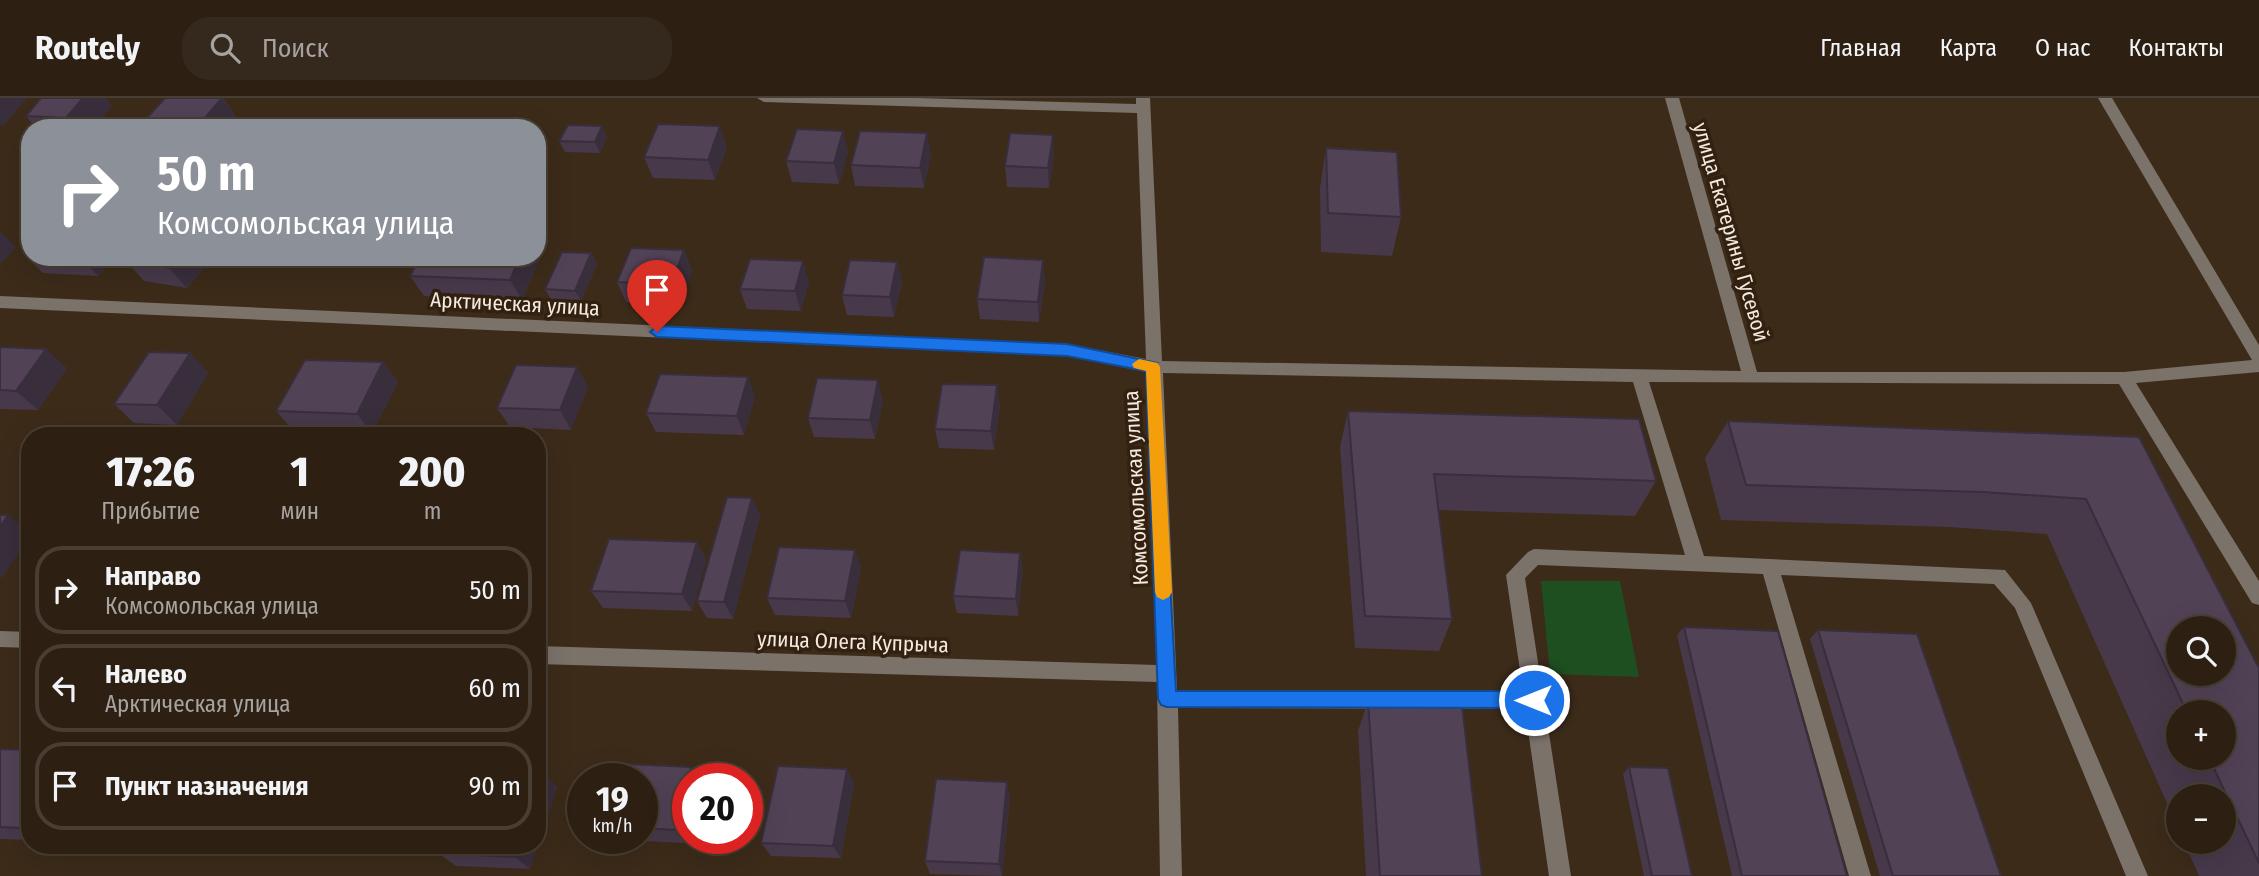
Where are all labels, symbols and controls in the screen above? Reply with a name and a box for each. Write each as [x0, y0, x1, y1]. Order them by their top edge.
search box [182, 17, 672, 80]
text: Routely [35, 28, 140, 68]
icon: search [206, 29, 244, 67]
text: Поиск [262, 33, 329, 64]
text: Главная [1820, 34, 1902, 62]
text: Карта [1940, 34, 1997, 62]
text: О нас [2035, 34, 2090, 62]
text: Контакты [2128, 34, 2224, 62]
street label: улица Екатерины Гусевой [1687, 120, 1775, 344]
text: 50 m [157, 144, 255, 203]
icon: right [42, 147, 133, 238]
text: Комсомольская улица [157, 204, 455, 242]
pin [627, 260, 687, 332]
icon: arrive [638, 271, 676, 309]
street label: Арктическая улица [430, 287, 600, 321]
street label: Комсомольская улица [1118, 390, 1154, 586]
text: 17:26 [107, 447, 195, 497]
text: 1 [291, 447, 309, 497]
text: 200 [399, 447, 466, 497]
text: Прибытие [101, 497, 200, 525]
text: мин [280, 497, 319, 525]
text: m [424, 497, 441, 525]
text: Направо [105, 561, 201, 592]
icon: right [46, 571, 84, 609]
text: 50 m [469, 575, 521, 606]
text: Комсомольская улица [105, 592, 319, 620]
map controls [2166, 616, 2236, 854]
button: search [2166, 616, 2236, 686]
street label: улица Олега Купрыча [757, 626, 949, 658]
text: Налево [105, 659, 187, 690]
position arrow [1497, 663, 1571, 737]
icon: left [46, 669, 84, 707]
text: 60 m [468, 673, 521, 704]
text: Арктическая улица [105, 690, 291, 718]
button: + [2166, 700, 2236, 770]
speed limit sign: 20 [672, 763, 763, 854]
icon: arrive [46, 767, 84, 805]
text: Пункт назначения [105, 771, 309, 802]
text: 90 m [469, 771, 521, 802]
text: 19 [596, 778, 629, 820]
button: − [2166, 784, 2236, 854]
text: km/h [592, 815, 633, 837]

